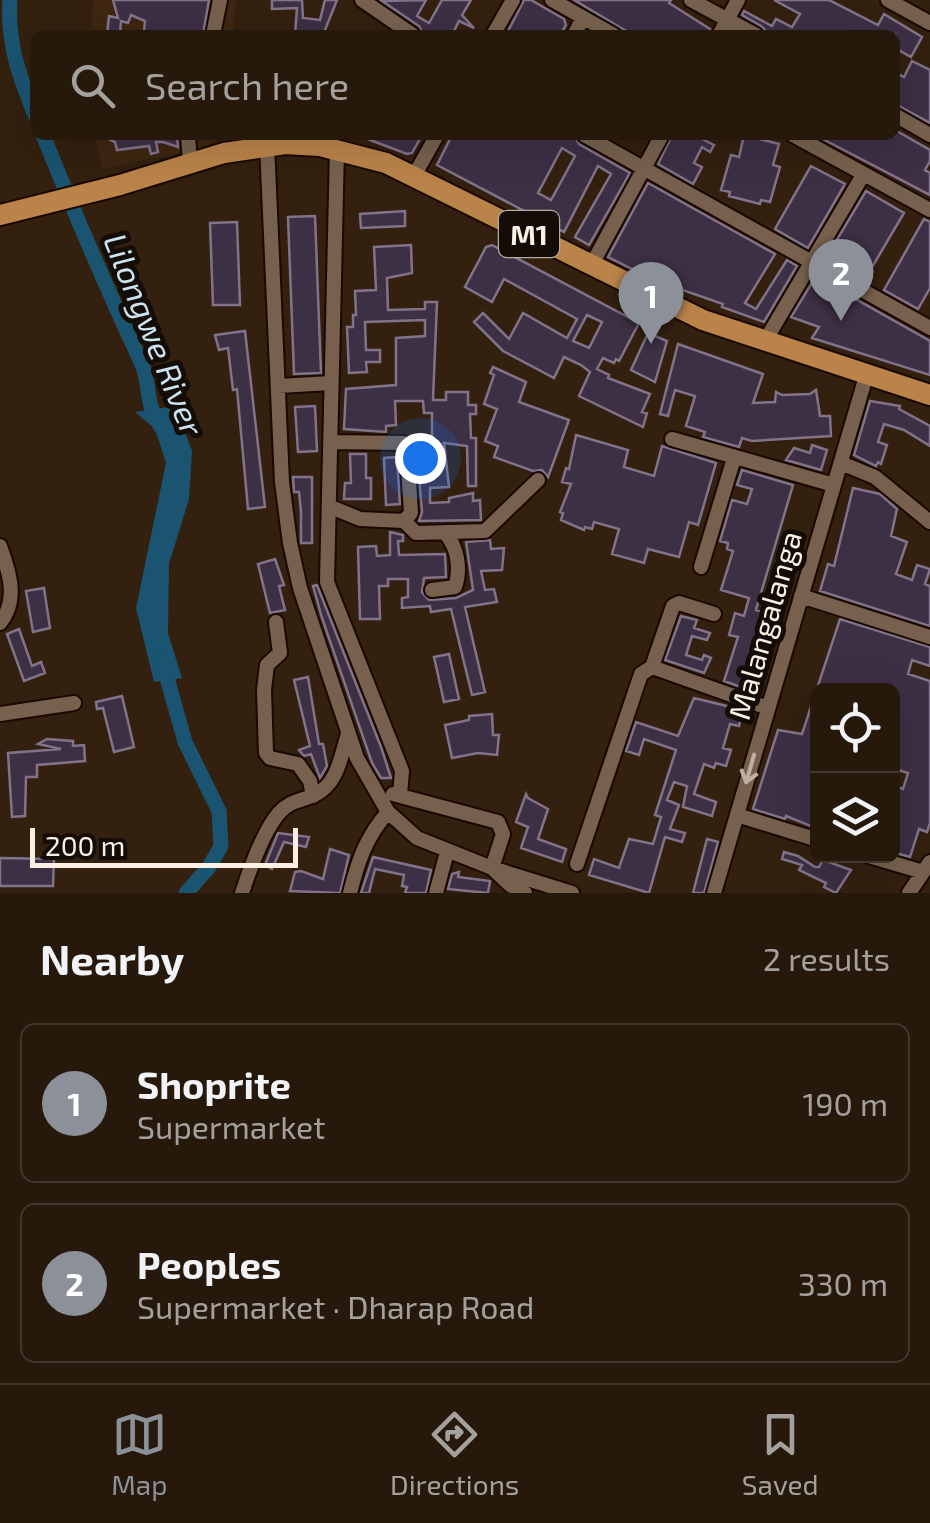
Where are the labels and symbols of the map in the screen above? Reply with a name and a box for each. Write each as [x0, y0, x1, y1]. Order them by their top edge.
road number: M1 [499, 211, 559, 257]
water label: Lilongwe River [96, 227, 213, 442]
pin: 2 [808, 238, 874, 321]
pin: 1 [618, 262, 684, 344]
your location [395, 433, 446, 484]
street label: Malangalanga [720, 527, 808, 723]
one-way arrow [740, 752, 758, 784]
scale bar [30, 823, 298, 868]

